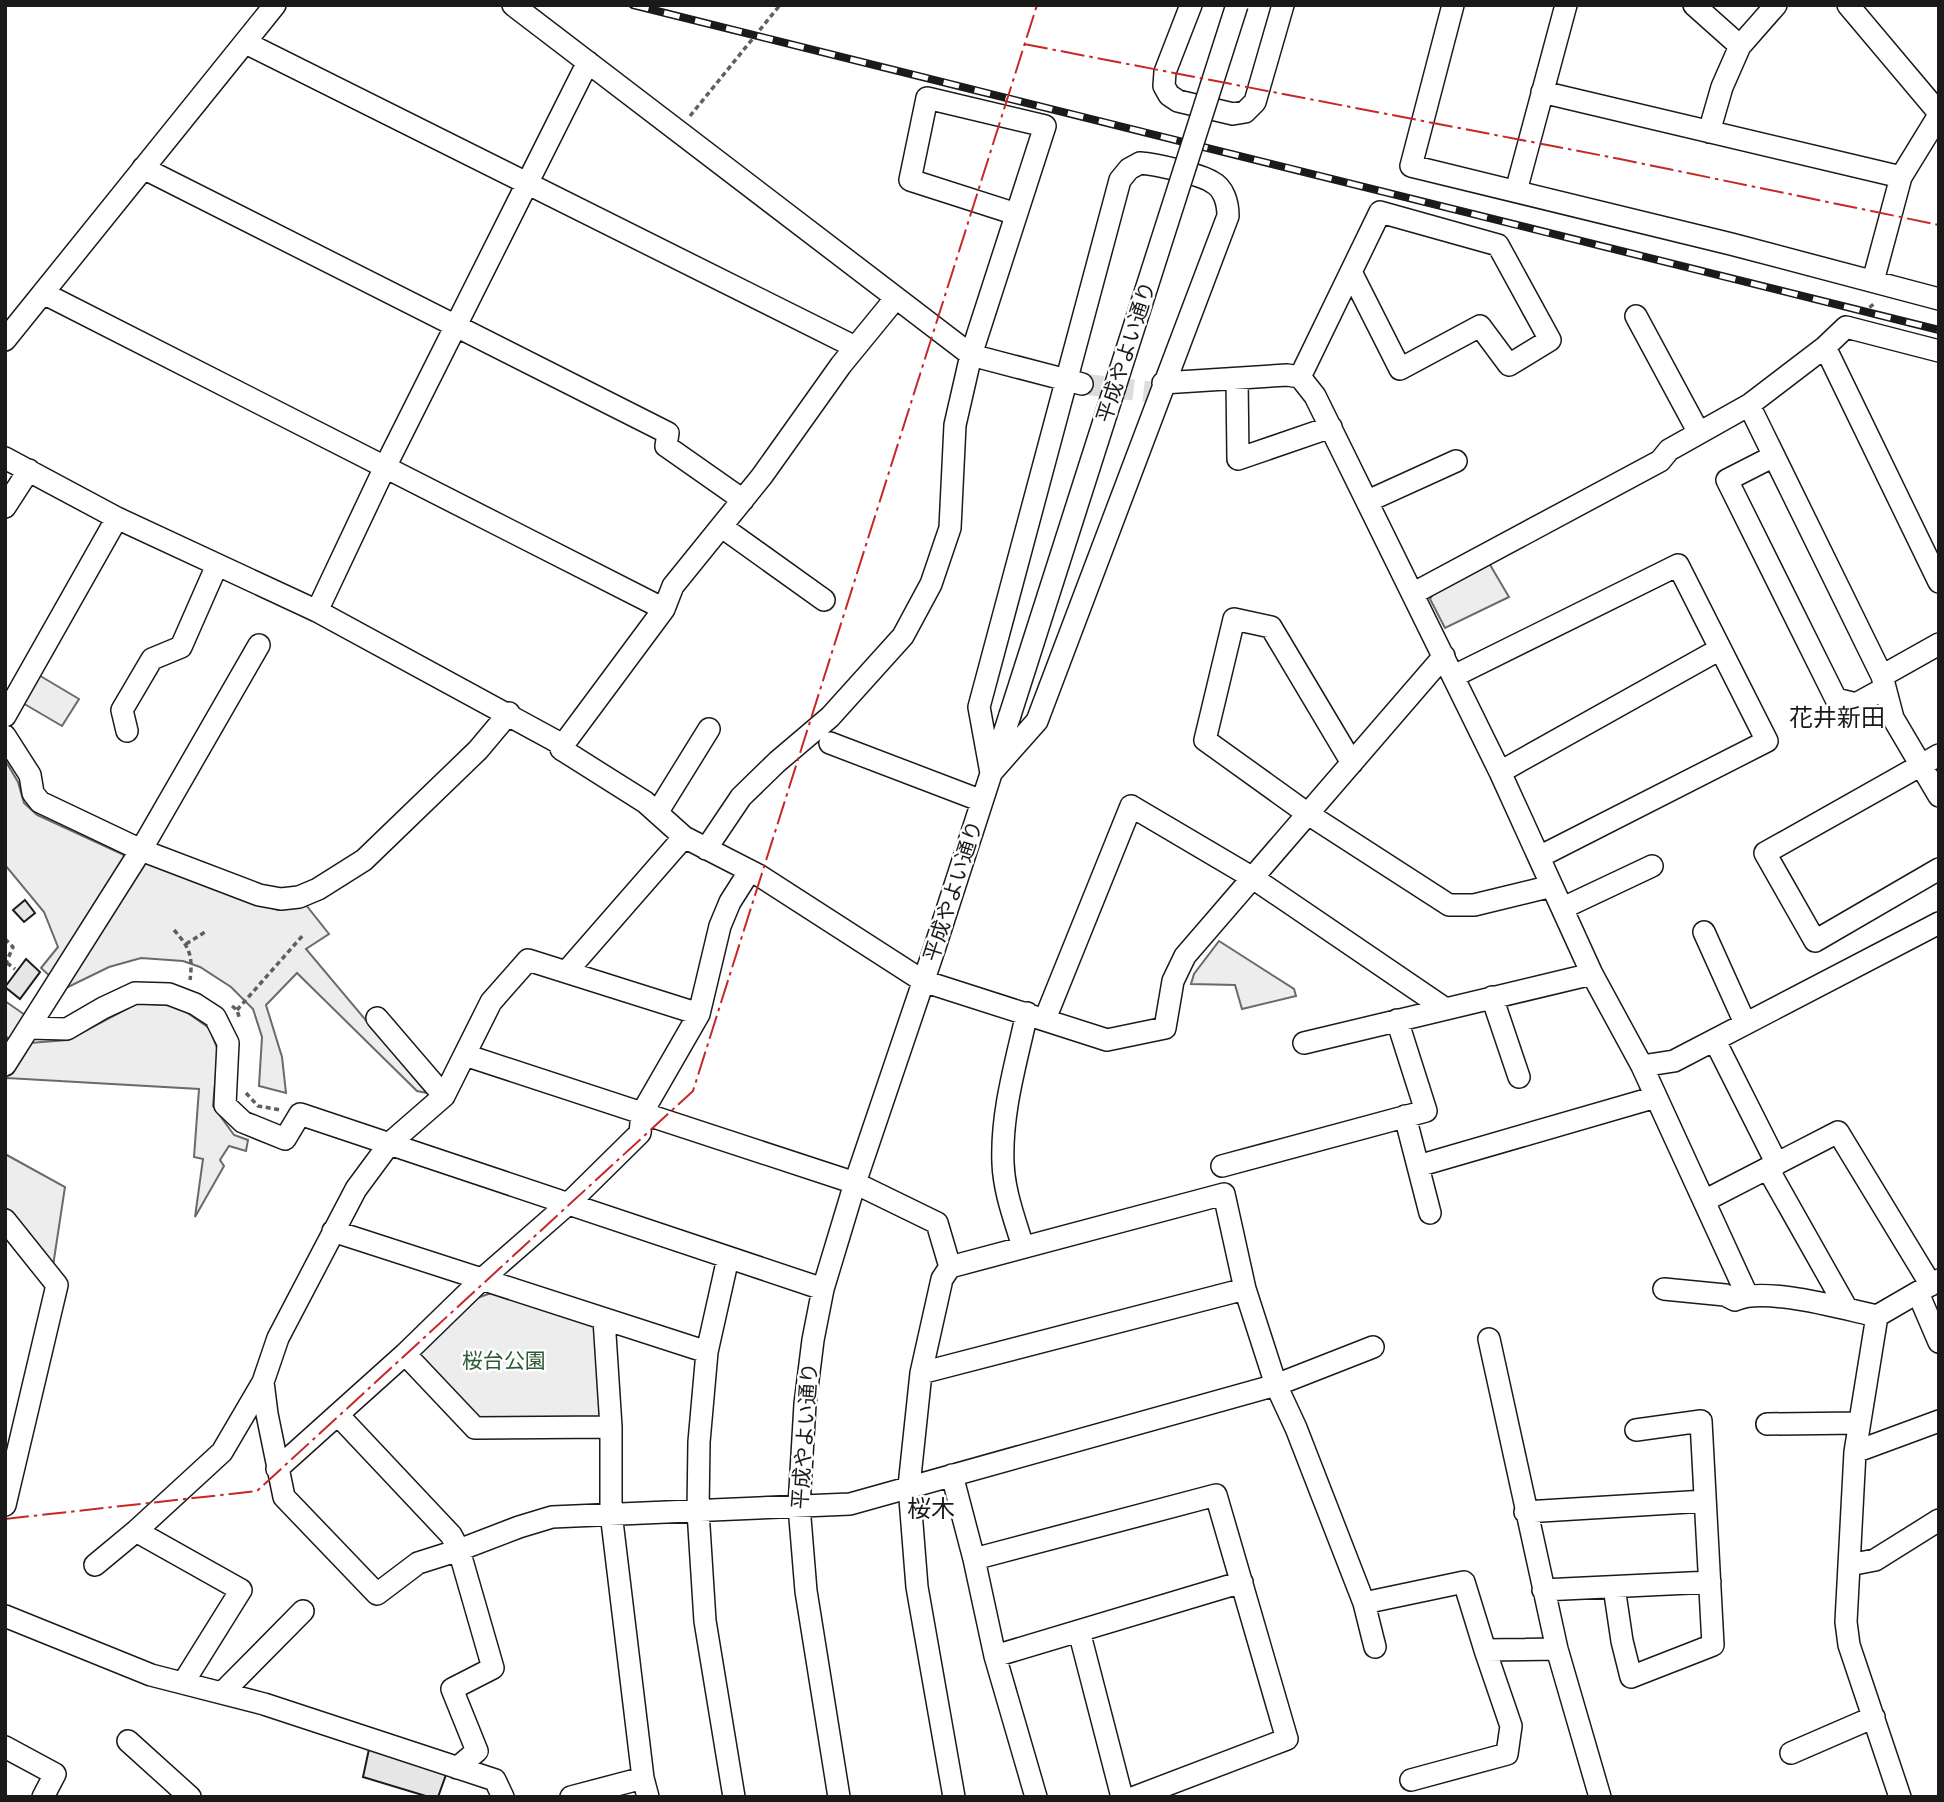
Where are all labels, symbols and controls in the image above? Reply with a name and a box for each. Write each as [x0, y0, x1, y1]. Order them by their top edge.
street label: 平成やよい通り [1092, 278, 1160, 426]
district label: 花井新田 [1789, 704, 1885, 732]
street label: 平成やよい通り [919, 817, 987, 965]
park label: 桜台公園 [462, 1349, 546, 1373]
street label: 平成やよい通り [788, 1362, 822, 1510]
district label: 桜木 [907, 1495, 955, 1523]

